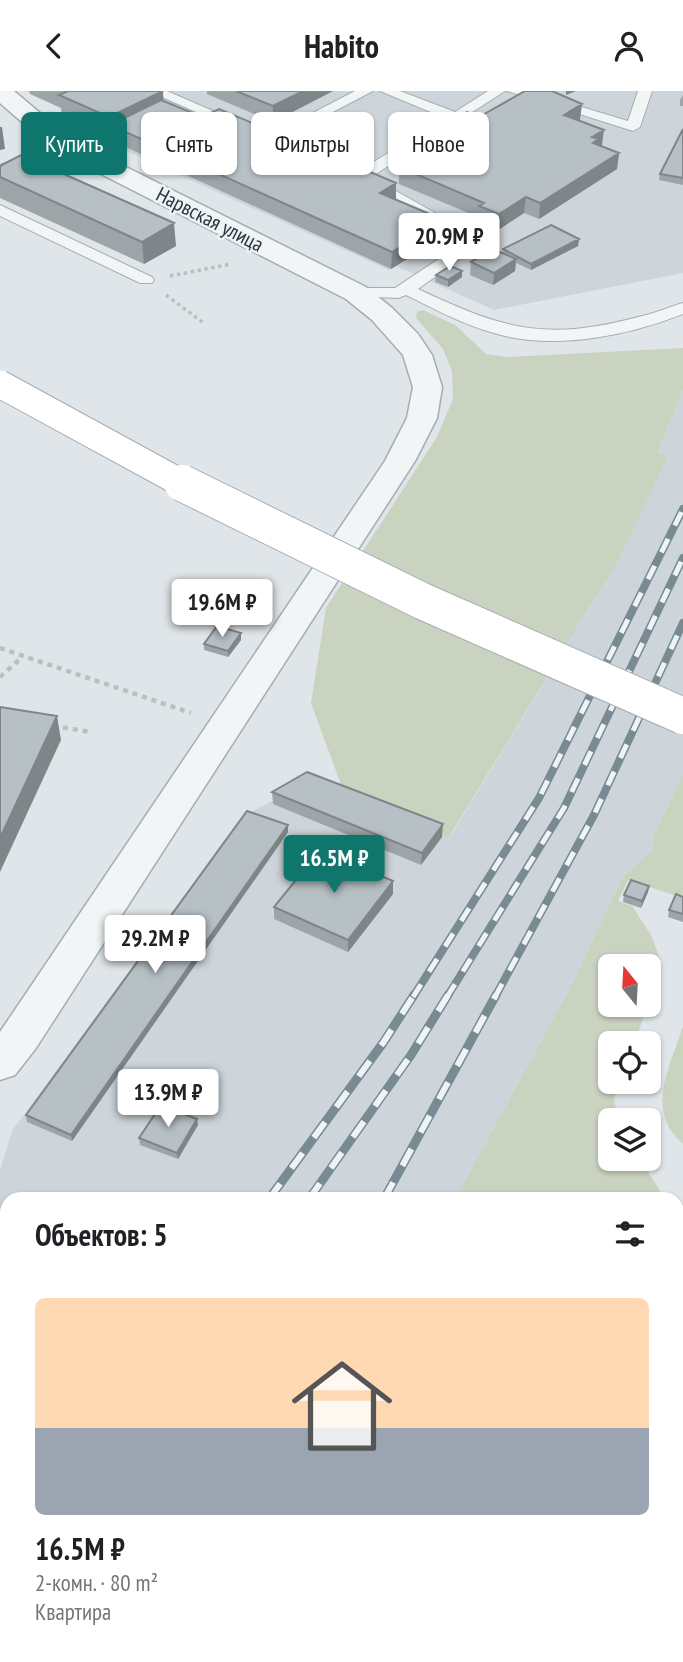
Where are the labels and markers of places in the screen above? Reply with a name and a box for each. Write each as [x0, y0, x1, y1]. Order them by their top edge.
pin: 20.9M ₽ [384, 213, 514, 273]
pin: 19.6M ₽ [157, 580, 287, 639]
pin: 16.5M ₽ [269, 835, 399, 895]
pin: 29.2M ₽ [90, 915, 220, 975]
pin: 13.9M ₽ [103, 1069, 233, 1129]

